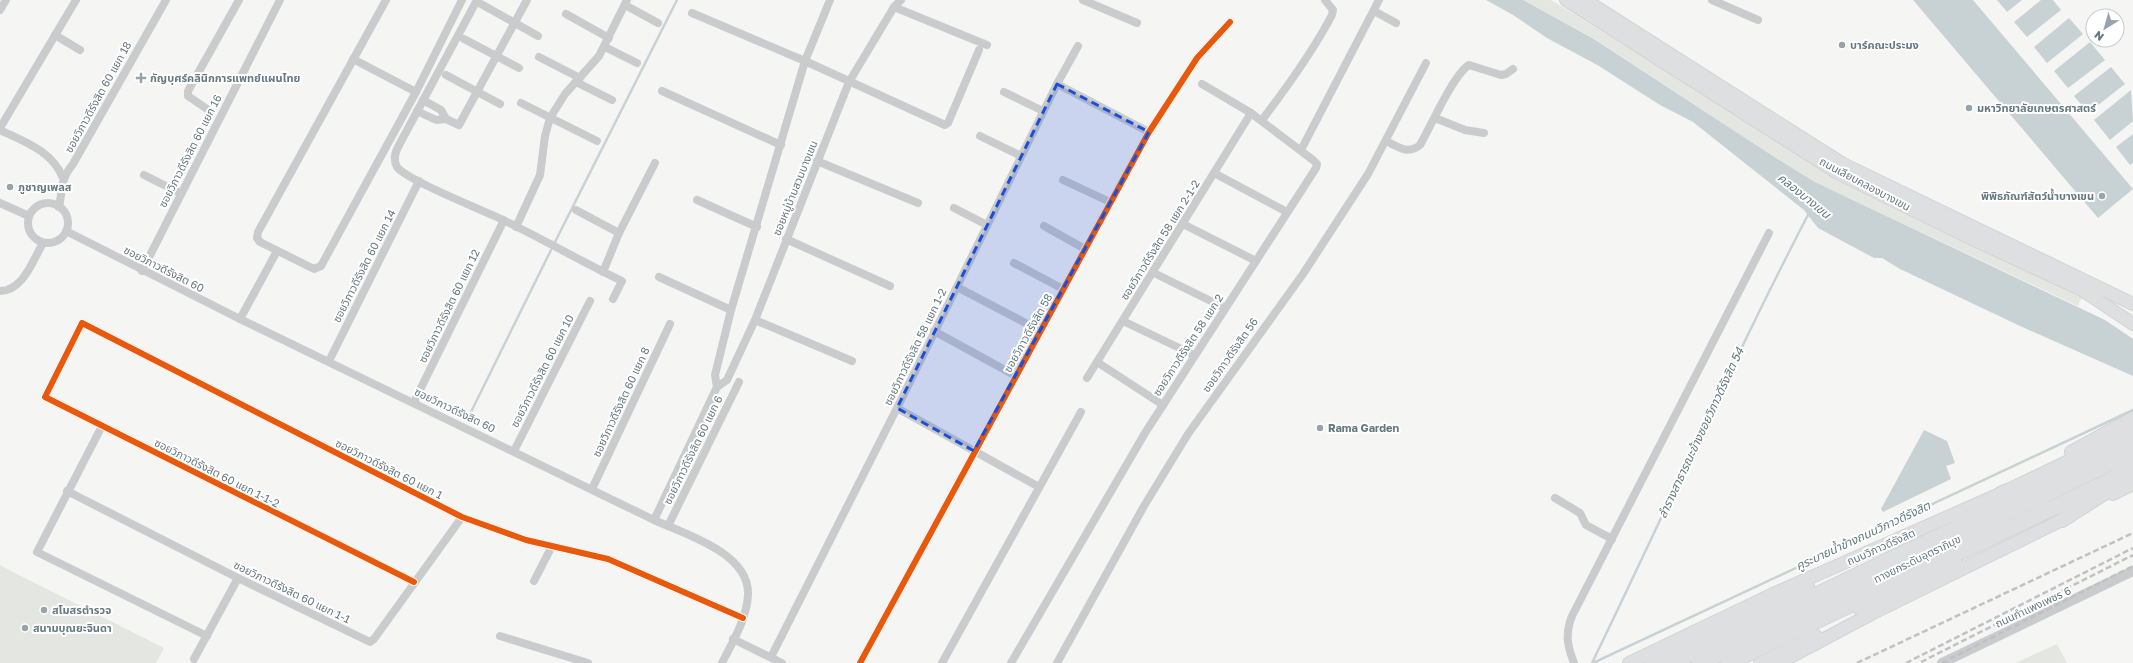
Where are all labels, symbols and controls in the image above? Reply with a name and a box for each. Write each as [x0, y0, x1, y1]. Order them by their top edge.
north arrow [2085, 8, 2125, 48]
text: N [2091, 29, 2106, 44]
place label: บาร์คณะประมง [1850, 38, 1919, 51]
street label: ซอยวิภาวดีรังสิต 60 แยก 18 [62, 39, 134, 155]
marker: บาร์คณะประมง [1837, 40, 1847, 50]
place label: กัญบุศร์คลินิกการแพทย์แผนไทย [150, 71, 301, 85]
marker: กัญบุศร์คลินิกการแพทย์แผนไทย [135, 72, 147, 84]
street label: ซอยวิภาวดีรังสิต 60 แยก 16 [155, 92, 224, 209]
place label: มหาวิทยาลัยเกษตรศาสตร์ [1977, 101, 2096, 114]
marker: มหาวิทยาลัยเกษตรศาสตร์ [1964, 103, 1974, 113]
street label: ซอยหมู่บ้านสวนบางเขน [770, 138, 820, 238]
street label: ถนนเลียบคลองบางเขน [1818, 154, 1913, 213]
water label: คลองบางเขน [1775, 170, 1834, 222]
street label: ซอยวิภาวดีรังสิต 58 แยก 2-1-2 [1117, 177, 1202, 302]
place label: ภูชาญเพลส [18, 180, 72, 194]
marker: ภูชาญเพลส [5, 182, 15, 192]
place label: พิพิธภัณฑ์สัตว์น้ำบางเขน [1981, 188, 2094, 202]
marker: พิพิธภัณฑ์สัตว์น้ำบางเขน [2097, 191, 2107, 201]
street label: ซอยวิภาวดีรังสิต 60 แยก 14 [329, 207, 398, 324]
street label: ซอยวิภาวดีรังสิต 60 [122, 243, 207, 295]
street label: ซอยวิภาวดีรังสิต 60 แยก 12 [415, 247, 482, 365]
street label: ซอยวิภาวดีรังสิต 58 แยก 1-2 [881, 286, 949, 407]
street label: ซอยวิภาวดีรังสิต 58 [1001, 291, 1055, 374]
street label: ซอยวิภาวดีรังสิต 58 แยก 2 [1150, 291, 1225, 398]
street label: ซอยวิภาวดีรังสิต 60 แยก 10 [507, 312, 576, 429]
street label: ซอยวิภาวดีรังสิต 56 [1199, 315, 1260, 394]
water label: ลำรางสาธารณะข้างซอยวิภาวดีรังสิต 54 [1654, 344, 1747, 521]
street label: ซอยวิภาวดีรังสิต 60 แยก 8 [589, 345, 652, 459]
street label: ซอยวิภาวดีรังสิต 60 [413, 384, 498, 435]
street label: ซอยวิภาวดีรังสิต 60 แยก 6 [660, 393, 725, 506]
place label: Rama Garden [1328, 421, 1399, 434]
marker: Rama Garden [1315, 423, 1325, 433]
street label: ซอยวิภาวดีรังสิต 60 แยก 1-1-2 [153, 435, 282, 510]
street label: ซอยวิภาวดีรังสิต 60 แยก 1 [334, 436, 445, 501]
water label: คูระบายน้ำข้างถนนวิภาวดีรังสิต [1793, 498, 1933, 574]
street label: ถนนวิภาวดีรังสิต [1845, 526, 1917, 568]
street label: ทางยกระดับอุตราภิมุข [1871, 532, 1963, 586]
street label: ซอยวิภาวดีรังสิต 60 แยก 1-1 [232, 558, 353, 625]
street label: ถนนกำแพงเพชร 6 [1993, 583, 2073, 630]
place label: สโมสรตำรวจ [52, 603, 111, 616]
marker: สโมสรตำรวจ [39, 605, 49, 615]
place label: สนามบุณยะจินดา [33, 621, 112, 635]
marker: สนามบุณยะจินดา [20, 623, 30, 633]

